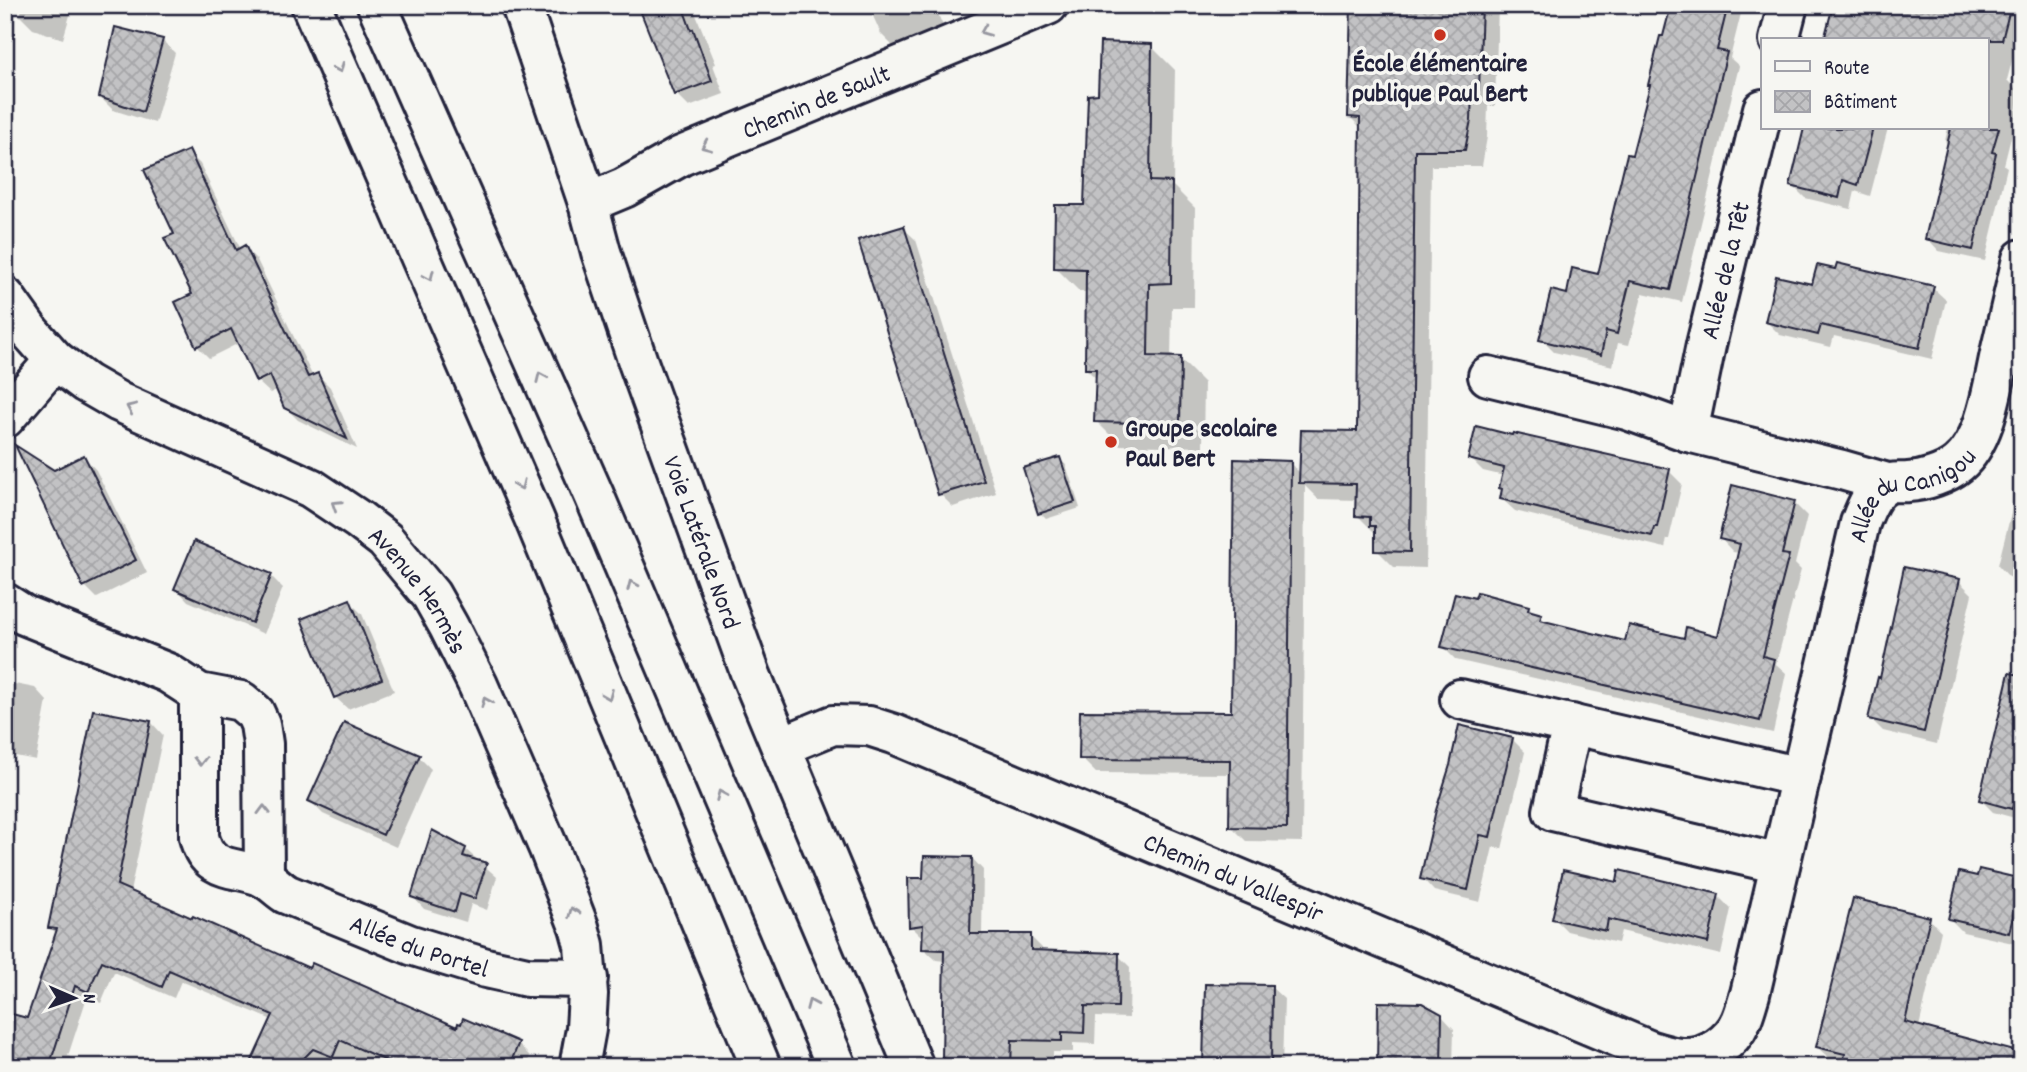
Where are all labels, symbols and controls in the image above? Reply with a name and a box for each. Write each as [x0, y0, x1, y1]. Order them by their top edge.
one-way arrow [979, 23, 991, 37]
marker: École élémentaire publique Paul Bert [1432, 27, 1448, 43]
legend [1761, 38, 1988, 130]
place label: École élémentaire publique Paul Bert [1352, 47, 1528, 114]
text: Route [1824, 55, 1870, 85]
street label: Chemin de Sault [737, 57, 897, 151]
one-way arrow [330, 61, 344, 73]
text: Bâtiment [1824, 89, 1897, 119]
one-way arrow [701, 137, 713, 151]
street label: Allée de la Têt [1693, 198, 1762, 343]
one-way arrow [421, 269, 435, 282]
one-way arrow [535, 372, 549, 384]
one-way arrow [126, 402, 138, 416]
place label: Groupe scolaire Paul Bert [1125, 412, 1277, 479]
marker: Groupe scolaire Paul Bert [1103, 434, 1119, 450]
street label: Allée du Canigou [1841, 442, 1987, 547]
street label: Voie Latérale Nord [651, 451, 748, 635]
one-way arrow [512, 478, 526, 490]
one-way arrow [331, 500, 344, 513]
street label: Avenue Hermès [359, 518, 475, 661]
one-way arrow [626, 580, 640, 593]
one-way arrow [599, 688, 613, 700]
one-way arrow [480, 697, 494, 709]
one-way arrow [192, 756, 207, 767]
one-way arrow [716, 789, 730, 801]
one-way arrow [256, 804, 271, 815]
street label: Chemin du Vallespir [1137, 825, 1329, 934]
street label: Allée du Portel [343, 907, 493, 990]
one-way arrow [568, 907, 582, 919]
north arrow [38, 964, 108, 1034]
text: N [74, 993, 101, 1004]
one-way arrow [805, 999, 819, 1011]

